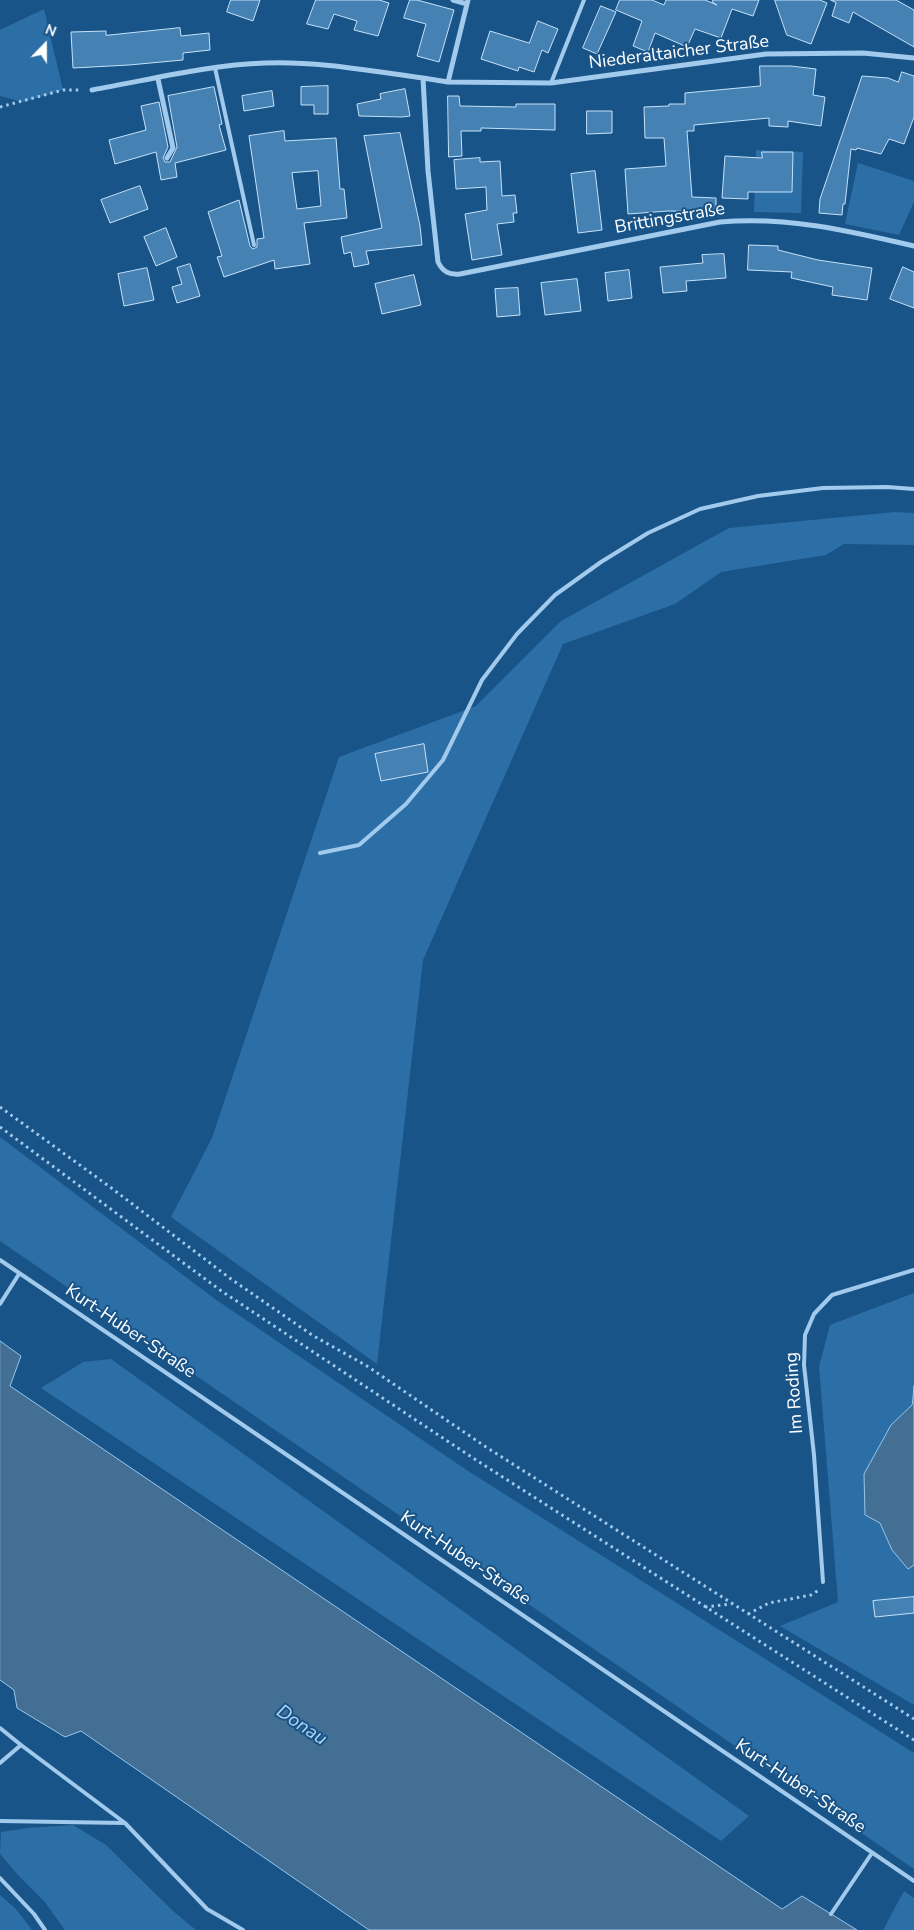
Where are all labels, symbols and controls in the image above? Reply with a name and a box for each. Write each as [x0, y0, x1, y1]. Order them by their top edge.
north arrow [20, 20, 70, 70]
text: N [42, 20, 59, 41]
street label: Niederaltaicher Straße [588, 31, 770, 75]
street label: Brittingstraße [613, 199, 727, 239]
street label: Kurt-Huber-Straße [61, 1280, 199, 1384]
street label: Im Roding [781, 1351, 809, 1435]
street label: Kurt-Huber-Straße [396, 1507, 534, 1611]
water label: Donau [271, 1701, 331, 1751]
street label: Kurt-Huber-Straße [731, 1735, 869, 1839]

